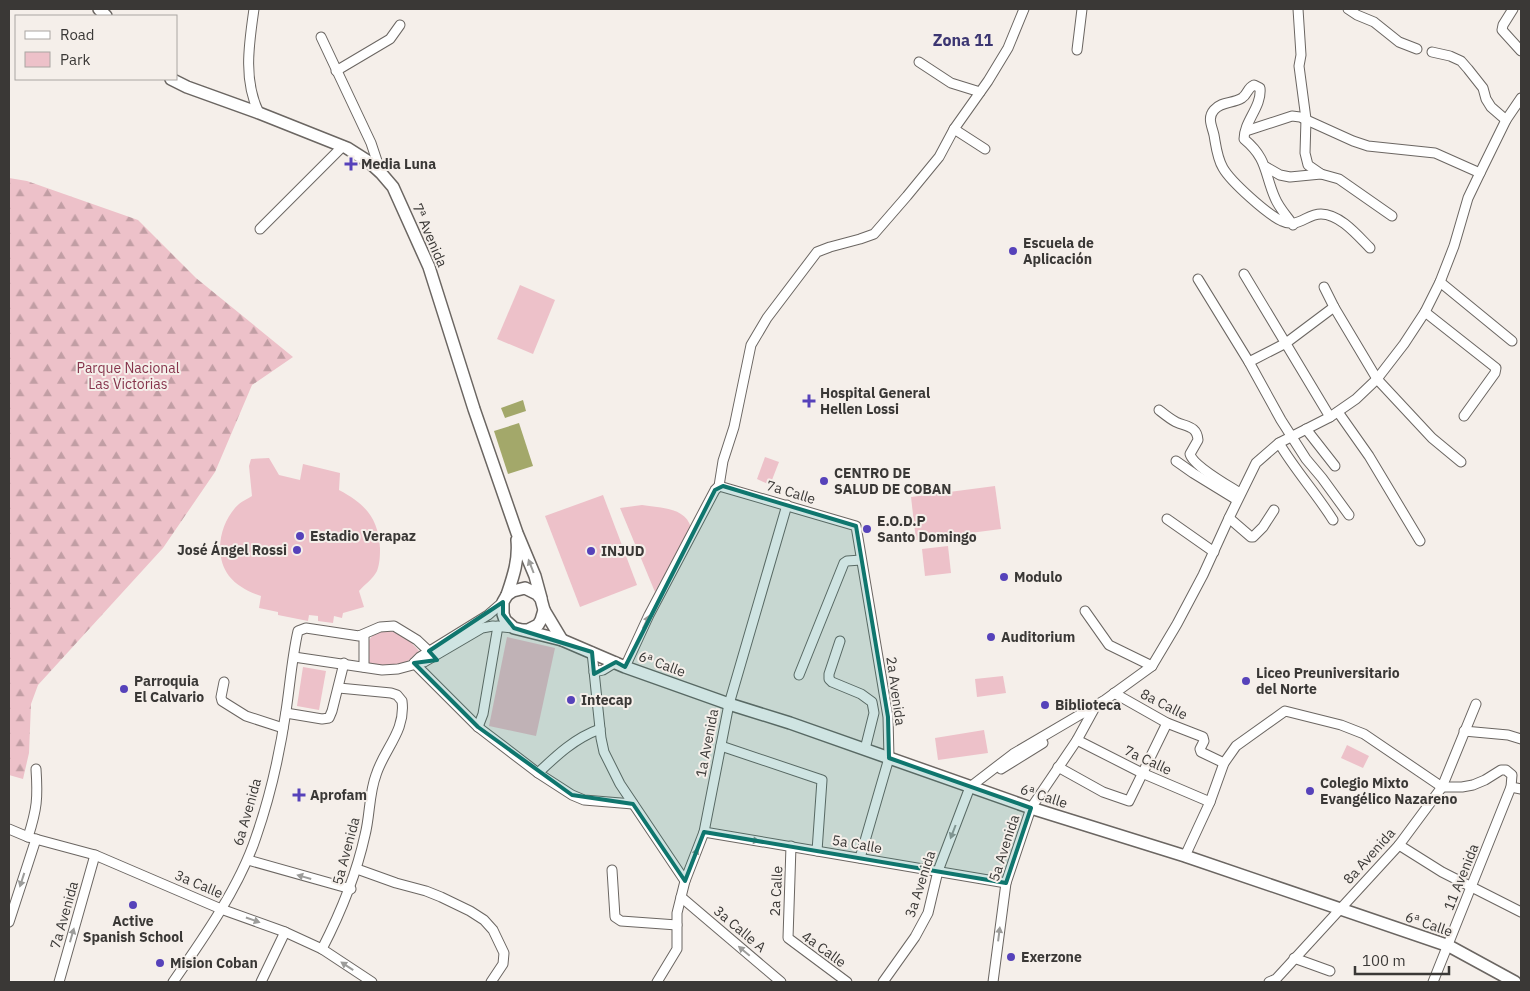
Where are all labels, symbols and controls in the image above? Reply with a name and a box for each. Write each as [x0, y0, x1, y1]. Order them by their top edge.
legend [15, 15, 178, 80]
text: Road [60, 25, 95, 44]
district label: Zona 11 [933, 30, 994, 50]
text: Park [60, 50, 90, 69]
place label: Media Luna [361, 155, 436, 173]
marker: Media Luna [345, 158, 357, 170]
street label: 7ª Avenida [409, 200, 452, 270]
place label: Escuela de Aplicación [1023, 234, 1094, 268]
marker: Escuela de Aplicación [1007, 245, 1019, 257]
park label: Parque Nacional Las Victorias [77, 359, 180, 393]
place label: Hospital General Hellen Lossi [820, 384, 930, 418]
marker: Hospital General Hellen Lossi [802, 394, 816, 408]
place label: CENTRO DE SALUD DE COBAN [834, 464, 951, 498]
marker: CENTRO DE SALUD DE COBAN [818, 475, 830, 487]
street label: 7a Calle [764, 476, 818, 508]
place label: E.O.D.P Santo Domingo [877, 512, 977, 546]
marker: E.O.D.P Santo Domingo [861, 523, 873, 535]
place label: Estadio Verapaz [310, 527, 416, 545]
marker: Estadio Verapaz [294, 530, 306, 542]
place label: José Ángel Rossi [177, 540, 287, 559]
place label: INJUD [601, 542, 645, 560]
marker: José Ángel Rossi [291, 544, 303, 556]
marker: INJUD [585, 545, 597, 557]
one-way arrow [526, 558, 534, 573]
place label: Modulo [1014, 568, 1062, 586]
marker: Modulo [998, 571, 1010, 583]
one-way arrow [642, 615, 650, 629]
place label: Auditorium [1001, 628, 1075, 646]
marker: Auditorium [985, 631, 997, 643]
street label: 6ª Calle [636, 647, 688, 681]
street label: 2a Avenida [882, 655, 910, 727]
place label: Liceo Preuniversitario del Norte [1256, 664, 1400, 698]
place label: Parroquia El Calvario [134, 672, 204, 706]
marker: Liceo Preuniversitario del Norte [1240, 675, 1252, 687]
marker: Parroquia El Calvario [118, 683, 130, 695]
street label: 8a Calle [1137, 684, 1191, 724]
place label: Intecap [581, 691, 632, 709]
marker: Intecap [565, 694, 577, 706]
place label: Biblioteca [1055, 696, 1121, 714]
marker: Biblioteca [1039, 699, 1051, 711]
street label: 1a Avenida [692, 707, 723, 779]
street label: 7a Calle [1121, 741, 1175, 779]
place label: Colegio Mixto Evangélico Nazareno [1320, 774, 1457, 808]
street label: 6a Avenida [229, 776, 265, 848]
street label: 6ª Calle [1018, 780, 1070, 812]
marker: Colegio Mixto Evangélico Nazareno [1304, 785, 1316, 797]
place label: Aprofam [310, 786, 367, 804]
marker: Aprofam [292, 788, 306, 802]
street label: 5a Avenida [985, 812, 1023, 884]
street label: 5a Avenida [328, 815, 364, 887]
street label: 8a Avenida [1339, 824, 1399, 888]
one-way arrow [948, 825, 956, 839]
street label: 5a Calle [831, 831, 884, 857]
one-way arrow [745, 836, 761, 844]
street label: 11 Avenida [1439, 841, 1483, 913]
one-way arrow [692, 847, 700, 862]
street label: 3a Avenida [901, 848, 939, 920]
street label: 2a Calle [766, 865, 786, 917]
street label: 3a Calle [172, 866, 226, 902]
one-way arrow [296, 872, 311, 880]
one-way arrow [18, 873, 25, 888]
street label: 7a Avenida [46, 879, 82, 951]
marker: Active Spanish School [127, 899, 139, 911]
street label: 3a Calle A [710, 902, 770, 956]
street label: 6ª Calle [1403, 908, 1455, 941]
place label: Active Spanish School [83, 912, 183, 946]
one-way arrow [245, 917, 260, 924]
one-way arrow [995, 926, 1003, 942]
street label: 4a Calle [798, 927, 850, 971]
one-way arrow [69, 928, 77, 943]
scale bar [1355, 944, 1449, 976]
one-way arrow [738, 945, 751, 956]
place label: Exerzone [1021, 948, 1082, 966]
marker: Exerzone [1005, 951, 1017, 963]
text: 100 m [1362, 951, 1406, 970]
place label: Mision Coban [170, 954, 258, 972]
marker: Mision Coban [154, 957, 166, 969]
one-way arrow [340, 961, 354, 971]

